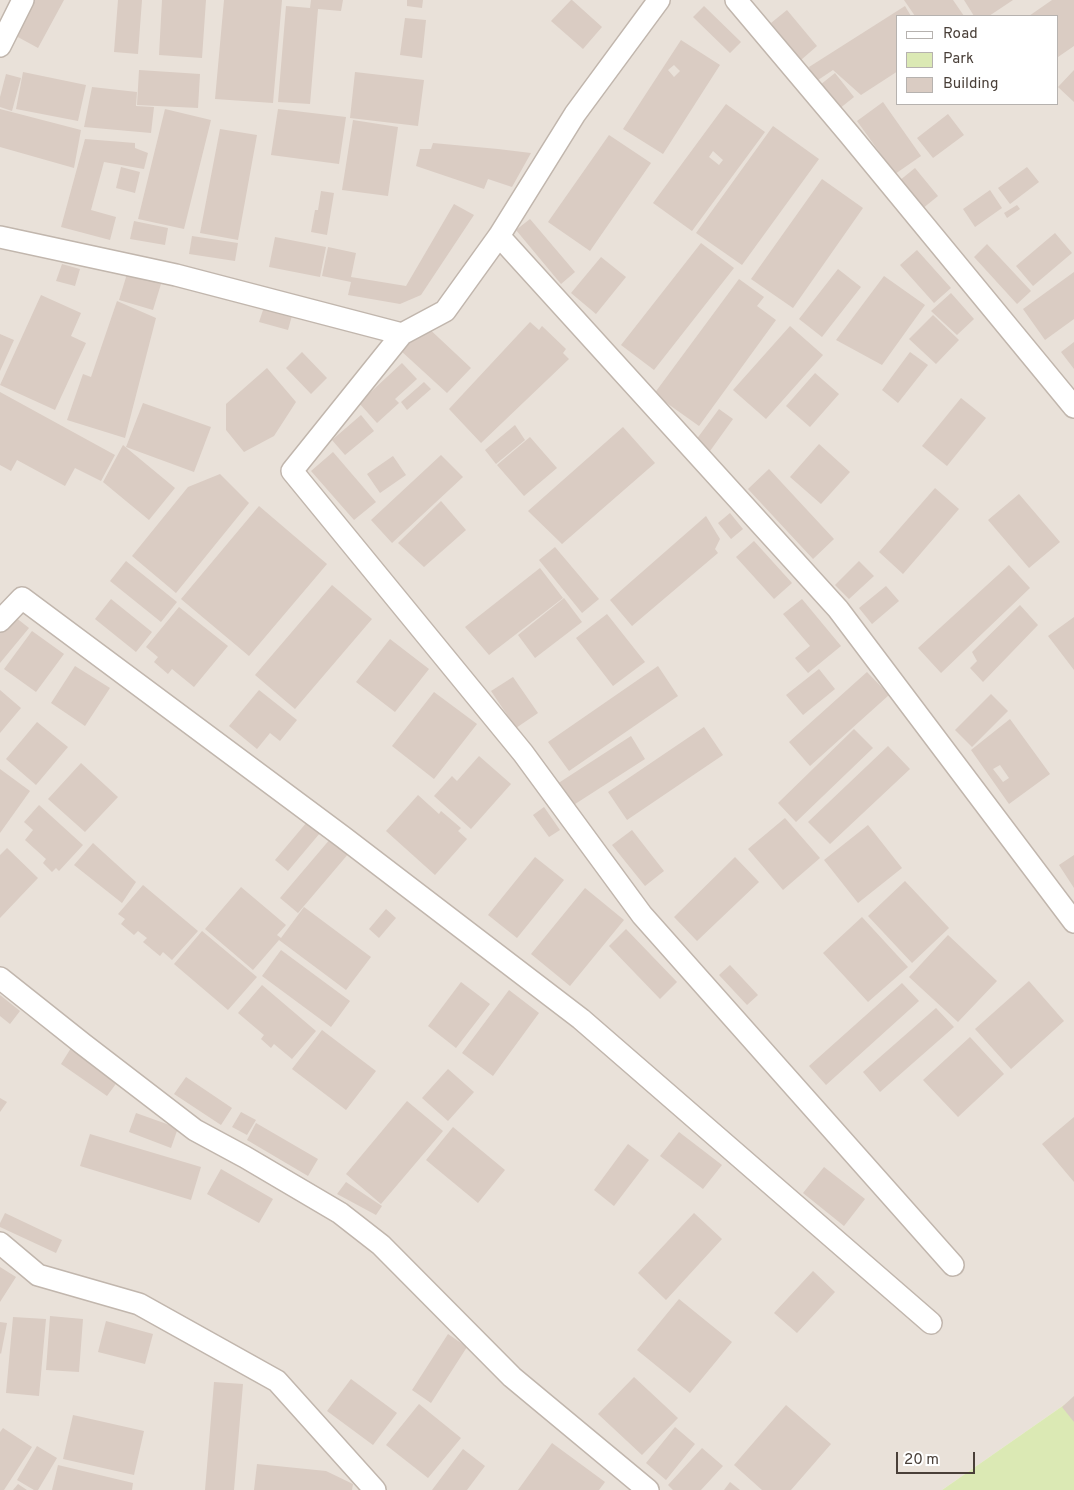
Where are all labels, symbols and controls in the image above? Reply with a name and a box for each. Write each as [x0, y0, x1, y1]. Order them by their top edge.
legend [896, 15, 1059, 105]
text: Road [943, 25, 978, 44]
text: Park [943, 50, 974, 69]
text: Building [943, 75, 998, 94]
scale bar [899, 1442, 978, 1474]
text: 20 m [904, 1451, 939, 1470]

